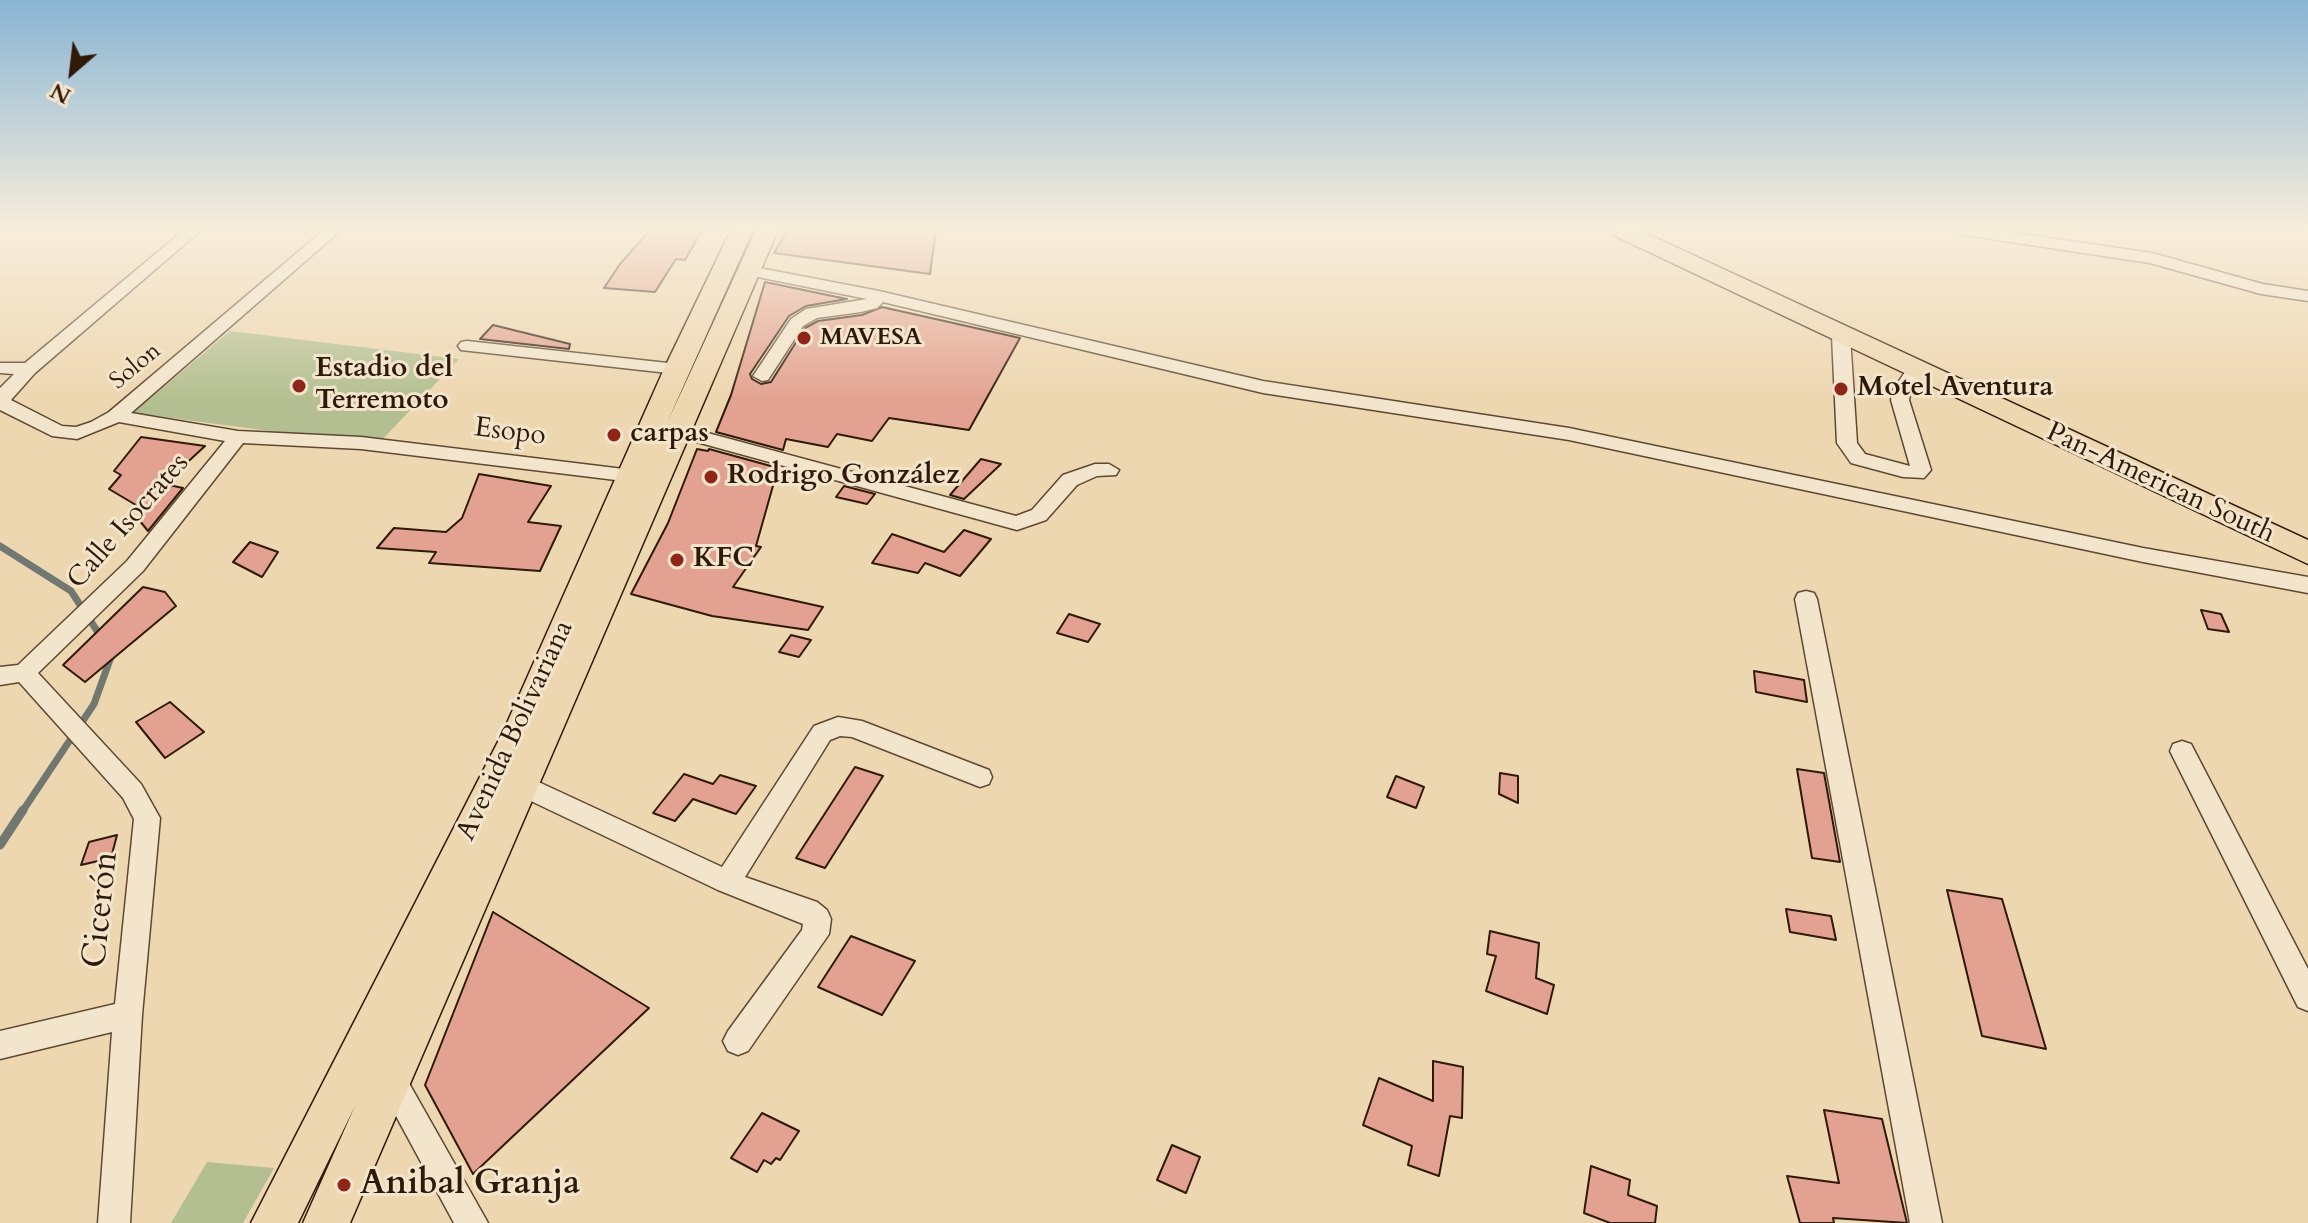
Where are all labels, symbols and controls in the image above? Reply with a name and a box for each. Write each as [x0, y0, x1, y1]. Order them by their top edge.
north arrow [32, 32, 112, 112]
text: N [45, 75, 76, 111]
place label: MAVESA [820, 324, 922, 352]
marker: MAVESA [795, 329, 813, 347]
street label: Solon [105, 337, 167, 397]
place label: Estadio del Terremoto [315, 353, 453, 419]
place label: Motel Aventura [1857, 372, 2054, 406]
marker: Estadio del Terremoto [290, 377, 308, 395]
marker: Motel Aventura [1832, 380, 1850, 398]
street label: Esopo [472, 412, 548, 454]
street label: Pan-American South [2040, 416, 2280, 552]
place label: carpas [630, 418, 709, 452]
marker: carpas [605, 426, 623, 444]
street label: Calle Isocrates [61, 448, 197, 596]
place label: Rodrigo González [727, 460, 960, 494]
marker: Rodrigo González [702, 468, 720, 486]
place label: KFC [693, 543, 754, 577]
marker: KFC [668, 551, 686, 569]
street label: Avenida Bolivariana [450, 616, 582, 846]
street label: Cicerón [76, 850, 128, 970]
place label: Anibal Granja [360, 1165, 580, 1205]
marker: Anibal Granja [335, 1176, 353, 1194]

